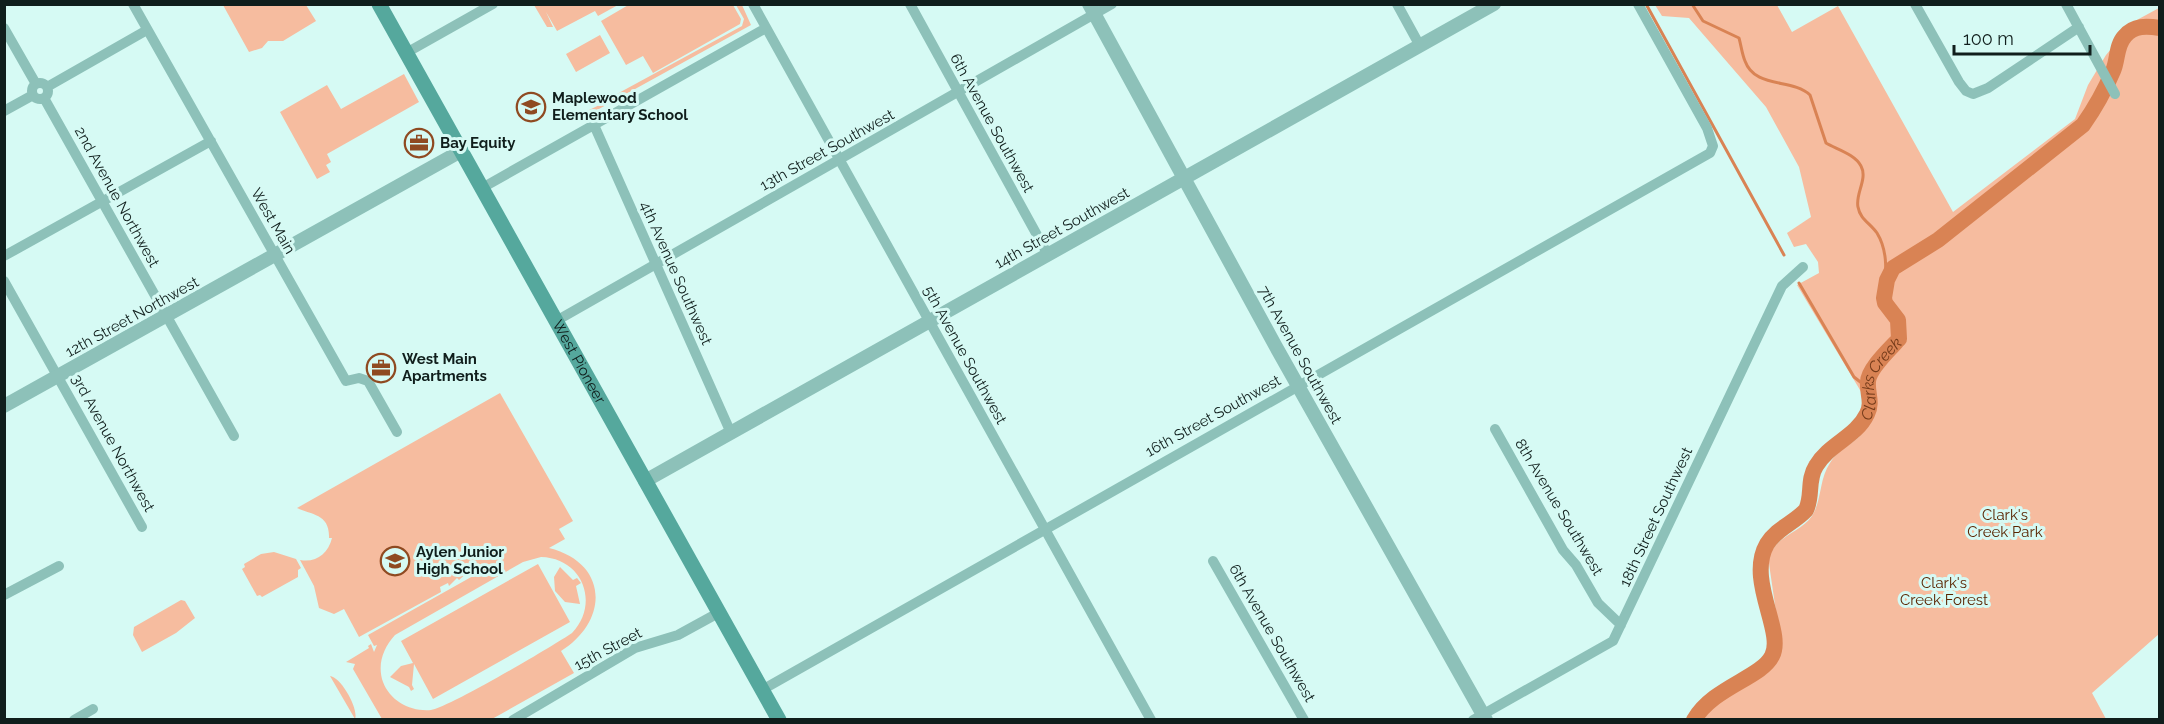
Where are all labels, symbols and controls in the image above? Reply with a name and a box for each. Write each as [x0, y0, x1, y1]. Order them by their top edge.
scale bar [1954, 18, 2090, 56]
text: 100 m [1963, 28, 2014, 49]
street label: 6th Avenue Southwest [946, 50, 1038, 196]
place label: Maplewood Elementary School [552, 89, 688, 124]
school or university icon: Maplewood Elementary School [515, 91, 547, 123]
street label: 13th Street Southwest [757, 106, 897, 194]
street label: 2nd Avenue Northwest [71, 124, 163, 270]
office icon: Bay Equity [403, 127, 435, 159]
place label: Bay Equity [440, 134, 516, 152]
street label: 14th Street Southwest [992, 183, 1132, 273]
street label: West Main [247, 185, 299, 257]
street label: 4th Avenue Southwest [636, 198, 716, 348]
street label: 12th Street Northwest [62, 273, 202, 361]
street label: 5th Avenue Southwest [919, 283, 1011, 427]
street label: 7th Avenue Southwest [1255, 283, 1345, 427]
street label: West Pioneer [548, 317, 610, 407]
water label: Clarks Creek [1856, 333, 1906, 424]
place label: West Main Apartments [402, 350, 487, 385]
office icon: West Main Apartments [365, 352, 397, 384]
street label: 3rd Avenue Northwest [68, 371, 158, 515]
street label: 16th Street Southwest [1142, 371, 1284, 461]
street label: 8th Avenue Southwest [1511, 435, 1607, 579]
street label: 18th Street Southwest [1616, 444, 1696, 590]
park label: Clark's Creek Park [1967, 506, 2043, 541]
place label: Aylen Junior High School [416, 543, 504, 578]
school or university icon: Aylen Junior High School [379, 545, 411, 577]
street label: 6th Avenue Southwest [1225, 561, 1319, 705]
park label: Clark's Creek Forest [1900, 574, 1988, 609]
street label: 15th Street [571, 624, 645, 674]

